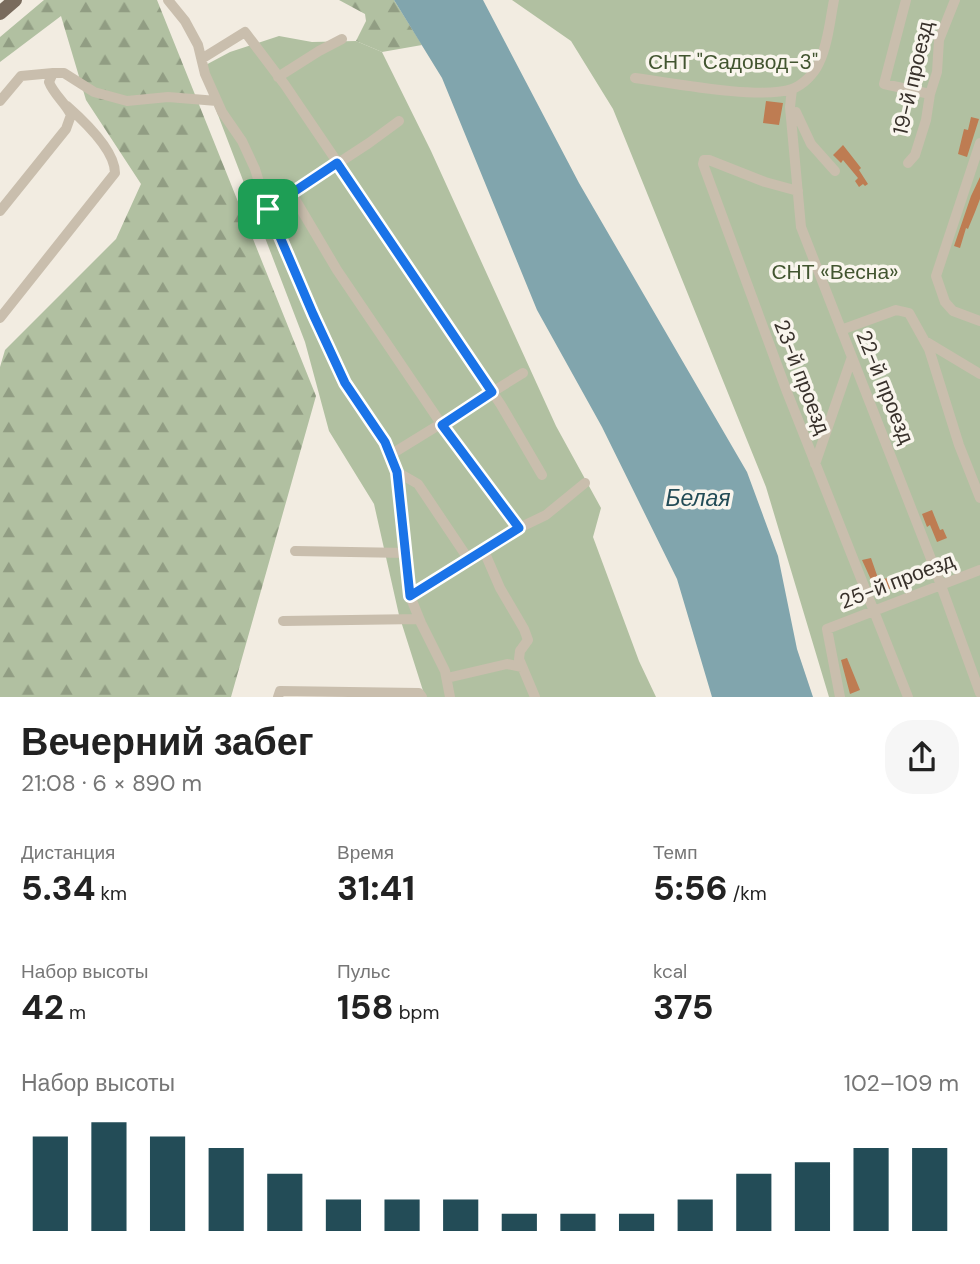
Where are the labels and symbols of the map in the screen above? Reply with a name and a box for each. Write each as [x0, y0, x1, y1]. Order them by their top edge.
street label: 19-й проезд [886, 18, 940, 138]
park label: СНТ "Садовод-3" [648, 48, 818, 76]
pin [238, 179, 298, 239]
park label: СНТ «Весна» [771, 258, 899, 286]
street label: 23-й проезд [767, 316, 837, 438]
street label: 22-й проезд [849, 326, 921, 448]
water label: Белая [665, 483, 731, 513]
street label: 25-й проезд [836, 546, 958, 616]

